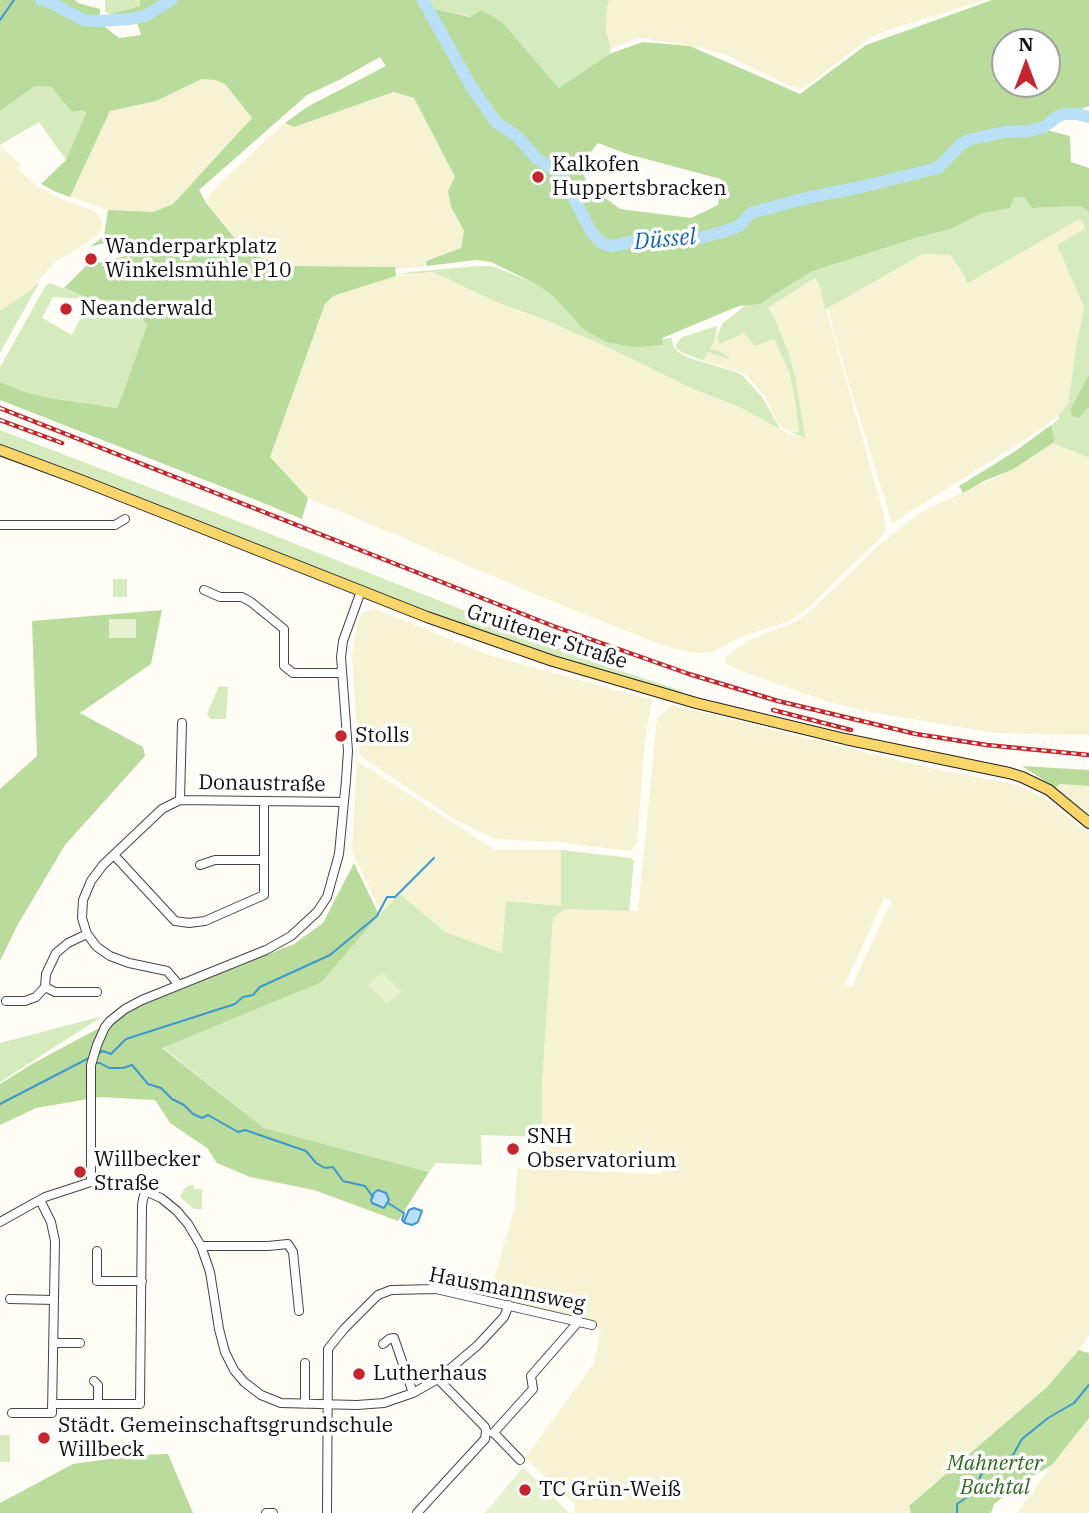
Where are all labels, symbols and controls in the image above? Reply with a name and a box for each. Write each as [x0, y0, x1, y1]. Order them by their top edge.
north arrow [991, 28, 1061, 98]
text: N [1018, 32, 1034, 56]
place label: Kalkofen Huppertsbracken [552, 152, 727, 202]
marker: Kalkofen Huppertsbracken [530, 169, 546, 185]
water label: Düssel [633, 224, 697, 256]
place label: Wanderparkplatz Winkelsmühle P10 [105, 234, 292, 284]
marker: Wanderparkplatz Winkelsmühle P10 [83, 251, 99, 267]
place label: Neanderwald [80, 296, 213, 322]
marker: Neanderwald [58, 301, 74, 317]
street label: Gruitener Straße [464, 599, 630, 675]
place label: Stolls [355, 723, 409, 749]
marker: Stolls [333, 728, 349, 744]
street label: Donaustraße [198, 770, 326, 798]
place label: SNH Observatorium [527, 1124, 676, 1174]
marker: SNH Observatorium [505, 1141, 521, 1157]
place label: Willbecker Straße [94, 1147, 201, 1197]
marker: Willbecker Straße [72, 1164, 88, 1180]
street label: Hausmannsweg [427, 1263, 587, 1317]
place label: Lutherhaus [373, 1361, 487, 1387]
marker: Lutherhaus [351, 1366, 367, 1382]
place label: Städt. Gemeinschaftsgrundschule Willbeck [58, 1413, 393, 1463]
marker: Städt. Gemeinschaftsgrundschule Willbeck [36, 1430, 52, 1446]
park label: Mahnerter Bachtal [947, 1451, 1043, 1501]
place label: TC Grün-Weiß [539, 1477, 681, 1503]
marker: TC Grün-Weiß [517, 1482, 533, 1498]

